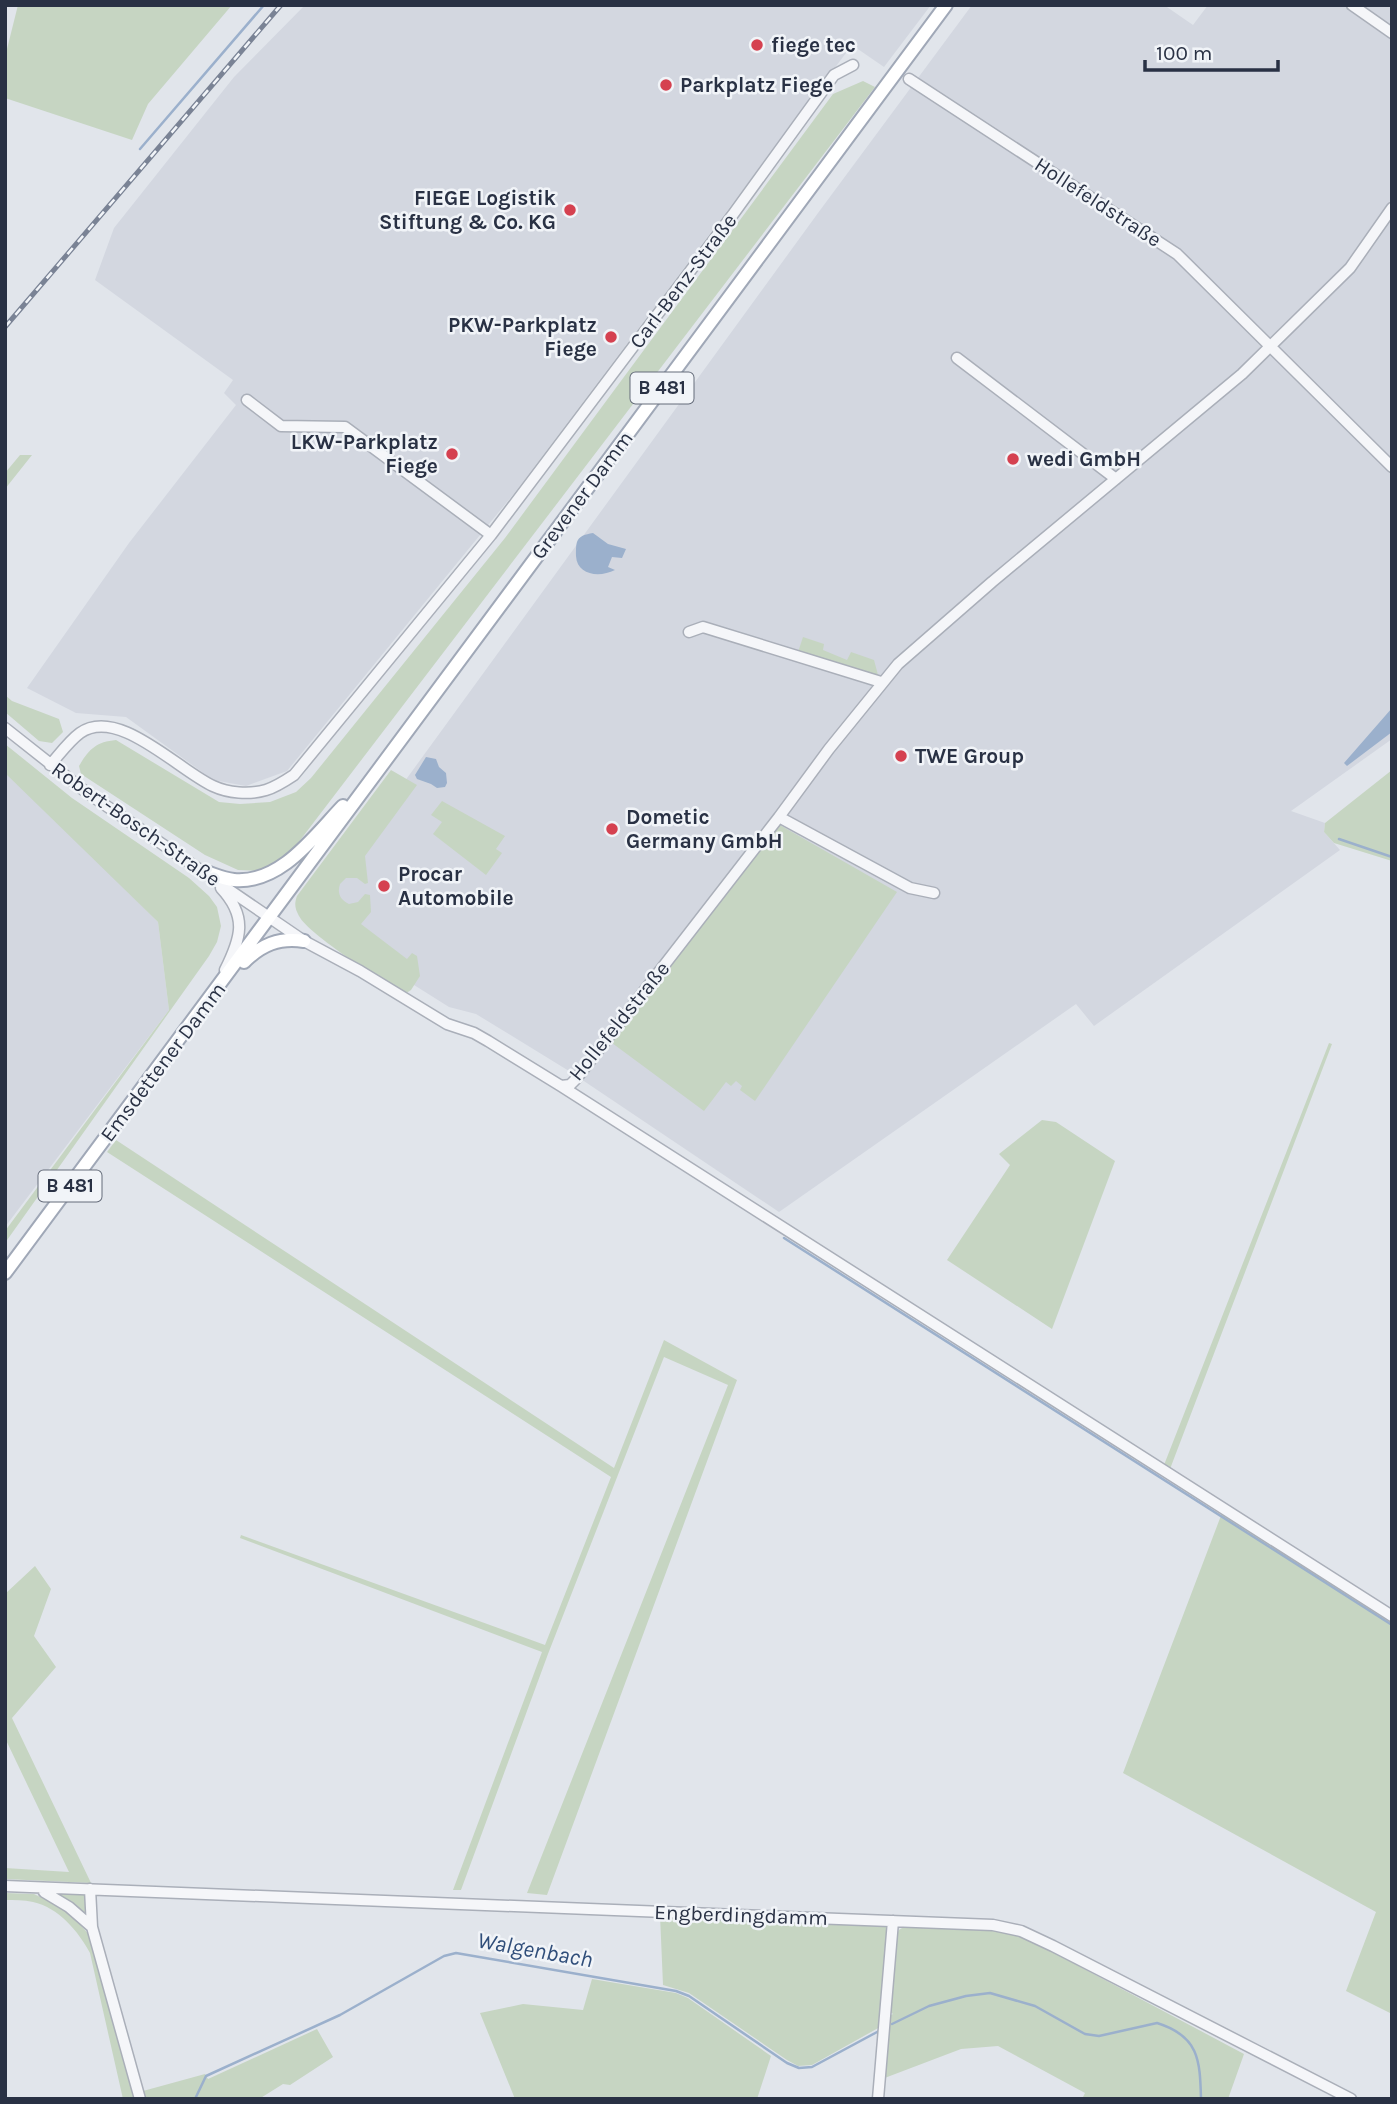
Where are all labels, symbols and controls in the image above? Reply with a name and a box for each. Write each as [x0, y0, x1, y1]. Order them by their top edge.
scale bar [1145, 28, 1278, 72]
place label: fiege tec [771, 33, 856, 57]
marker: fiege tec [749, 37, 765, 53]
text: 100 m [1156, 41, 1213, 65]
place label: Parkplatz Fiege [680, 73, 833, 97]
marker: Parkplatz Fiege [658, 77, 674, 93]
street label: Hollefeldstraße [1030, 152, 1166, 252]
place label: FIEGE Logistik Stiftung & Co. KG [379, 186, 557, 234]
marker: FIEGE Logistik Stiftung & Co. KG [562, 202, 578, 218]
street label: Carl-Benz-Straße [625, 209, 741, 353]
place label: PKW-Parkplatz Fiege [448, 313, 597, 361]
marker: PKW-Parkplatz Fiege [603, 329, 619, 345]
road number: B 481 [630, 372, 694, 404]
street label: Grevener Damm [526, 426, 638, 564]
place label: LKW-Parkplatz Fiege [291, 430, 438, 478]
marker: LKW-Parkplatz Fiege [444, 446, 460, 462]
place label: wedi GmbH [1027, 447, 1141, 471]
marker: wedi GmbH [1005, 451, 1021, 467]
place label: TWE Group [915, 744, 1024, 768]
marker: TWE Group [893, 748, 909, 764]
street label: Robert-Bosch-Straße [47, 757, 225, 891]
place label: Dometic Germany GmbH [626, 805, 783, 853]
marker: Dometic Germany GmbH [604, 821, 620, 837]
place label: Procar Automobile [398, 862, 514, 910]
marker: Procar Automobile [376, 878, 392, 894]
street label: Hollefeldstraße [564, 957, 674, 1085]
street label: Emsdettener Damm [95, 978, 231, 1146]
road number: B 481 [38, 1170, 102, 1202]
street label: Engberdingdamm [654, 1900, 828, 1930]
water label: Walgenbach [475, 1927, 595, 1973]

